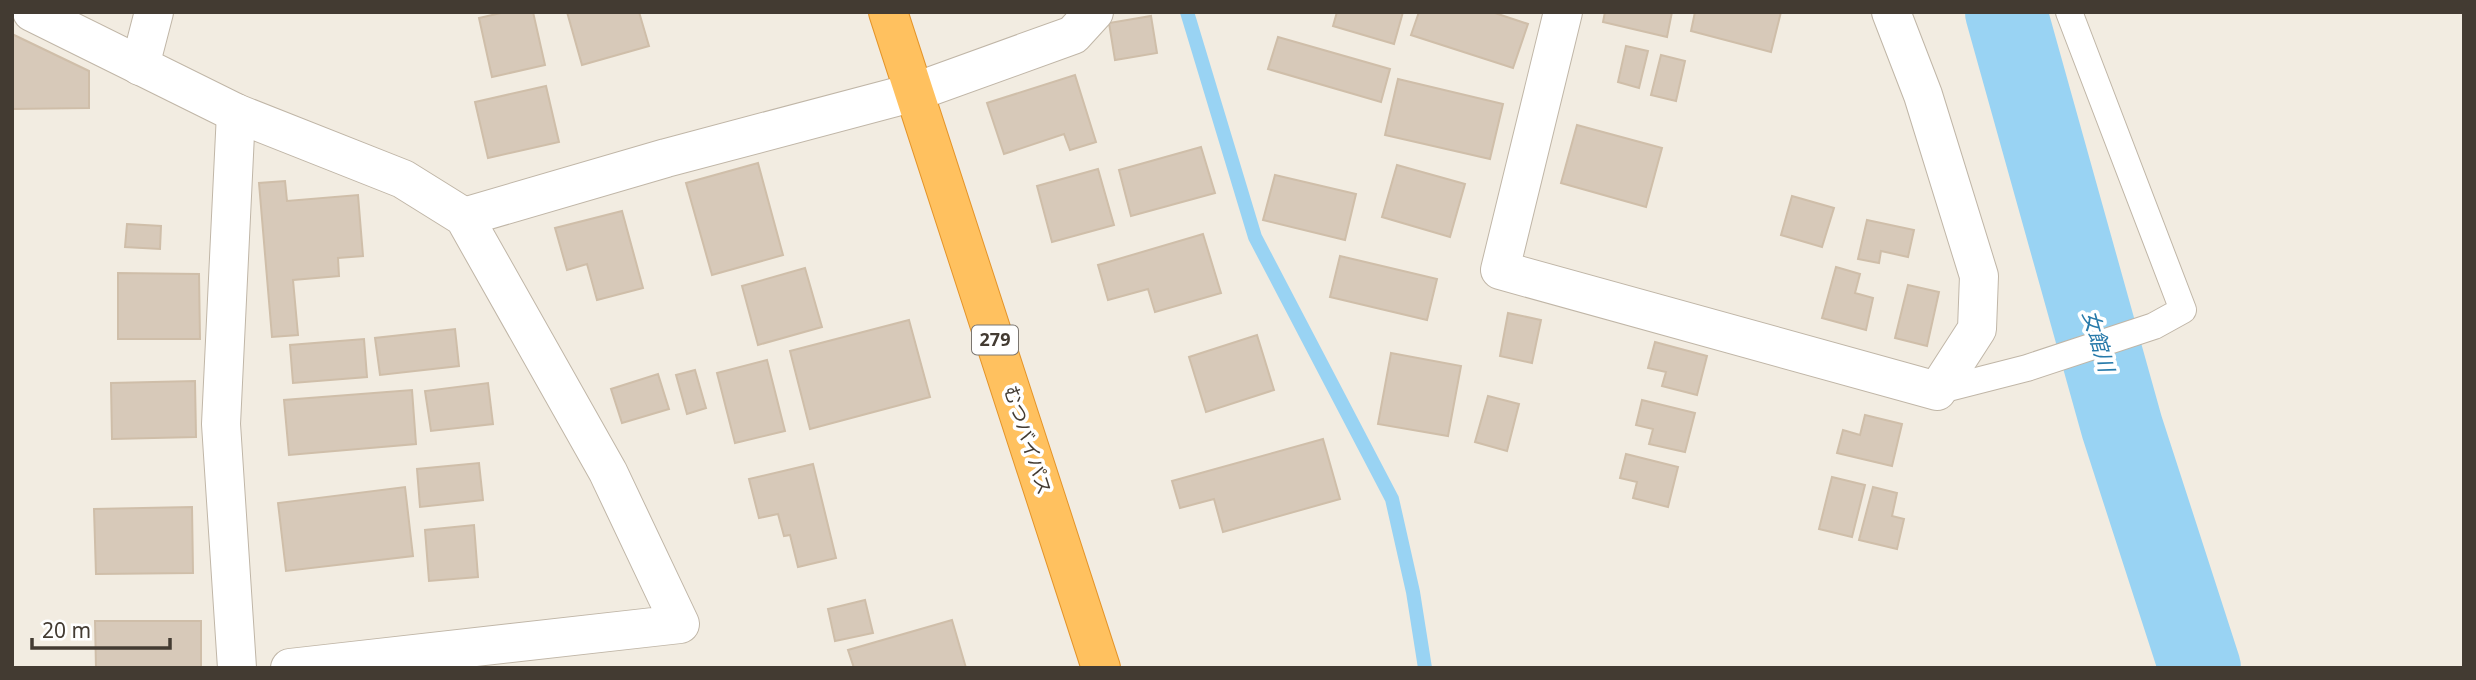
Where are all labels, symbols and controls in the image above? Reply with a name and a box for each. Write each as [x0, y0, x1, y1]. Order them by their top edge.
water label: 女館川 [2077, 307, 2122, 377]
road number: 279 [972, 326, 1018, 354]
street label: むつバイパス [998, 382, 1058, 498]
scale bar [32, 606, 170, 650]
text: 20 m [42, 616, 91, 644]

